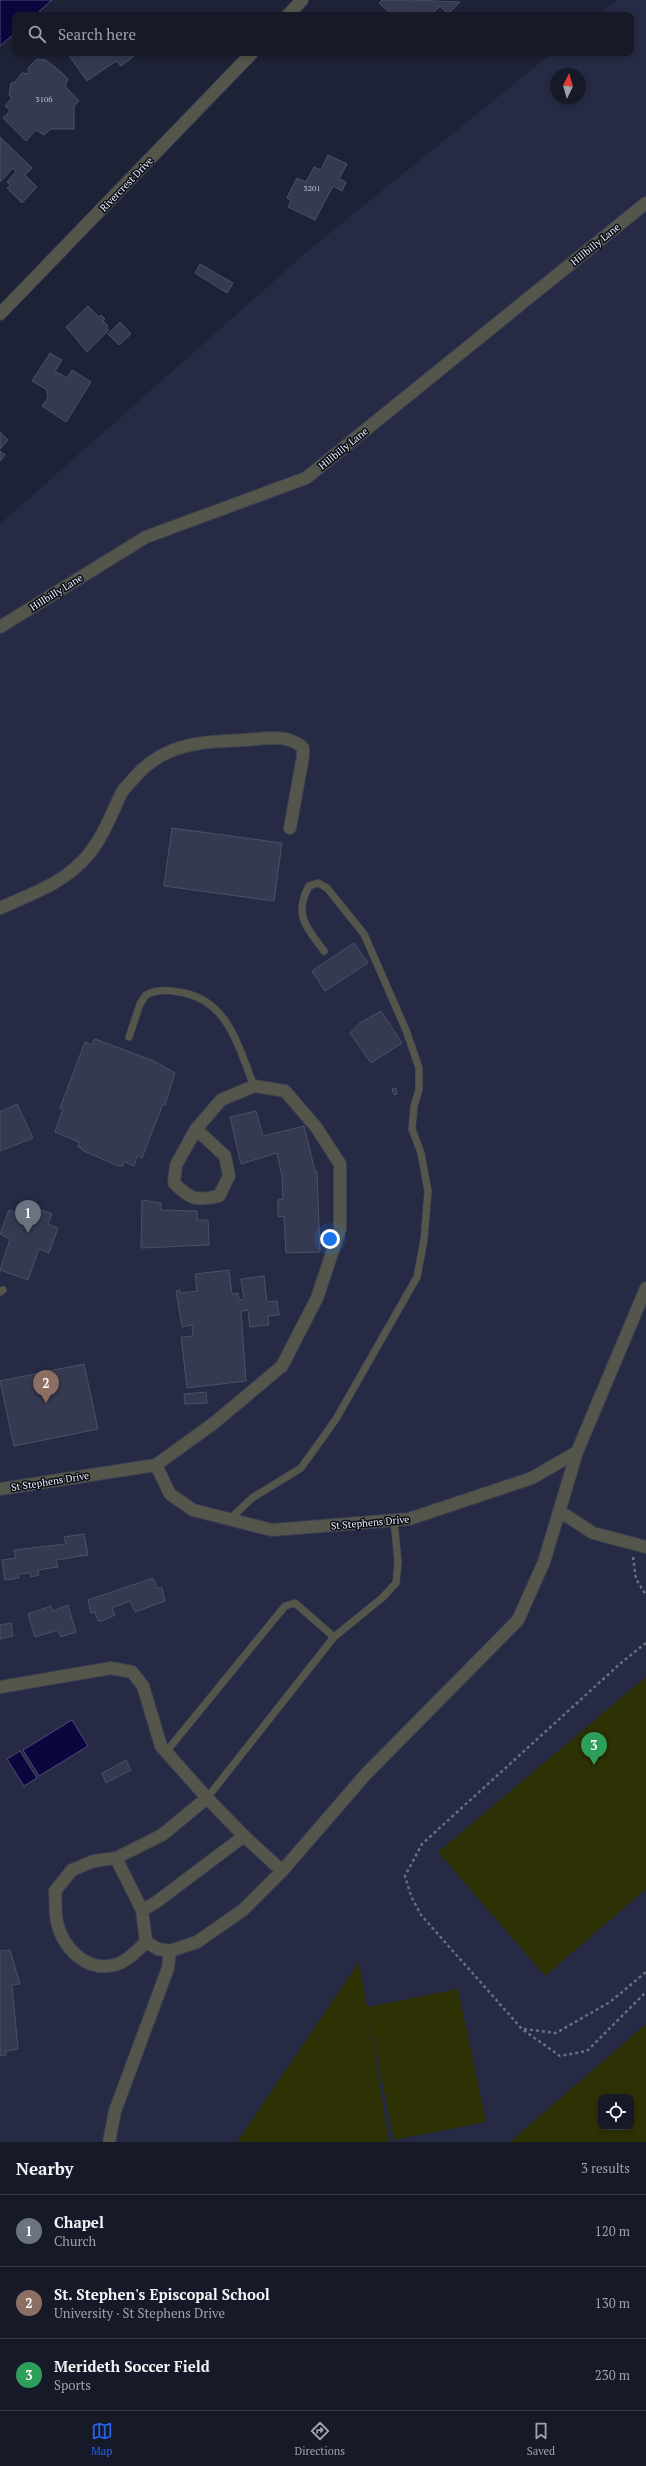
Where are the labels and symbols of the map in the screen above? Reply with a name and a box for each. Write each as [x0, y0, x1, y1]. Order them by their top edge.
north arrow [550, 68, 586, 104]
house number: 3106 [35, 94, 53, 104]
street label: Rivercrest Drive [97, 154, 156, 214]
house number: 3201 [303, 183, 321, 193]
street label: Hillbilly Lane [568, 221, 623, 268]
street label: Hillbilly Lane [316, 425, 371, 472]
street label: Hillbilly Lane [27, 571, 85, 614]
pin: 1 [15, 1200, 41, 1233]
your location [320, 1229, 340, 1249]
pin: 2 [33, 1370, 59, 1403]
street label: St Stephens Drive [10, 1469, 90, 1494]
street label: St Stephens Drive [330, 1513, 410, 1532]
pin: 3 [581, 1732, 607, 1765]

